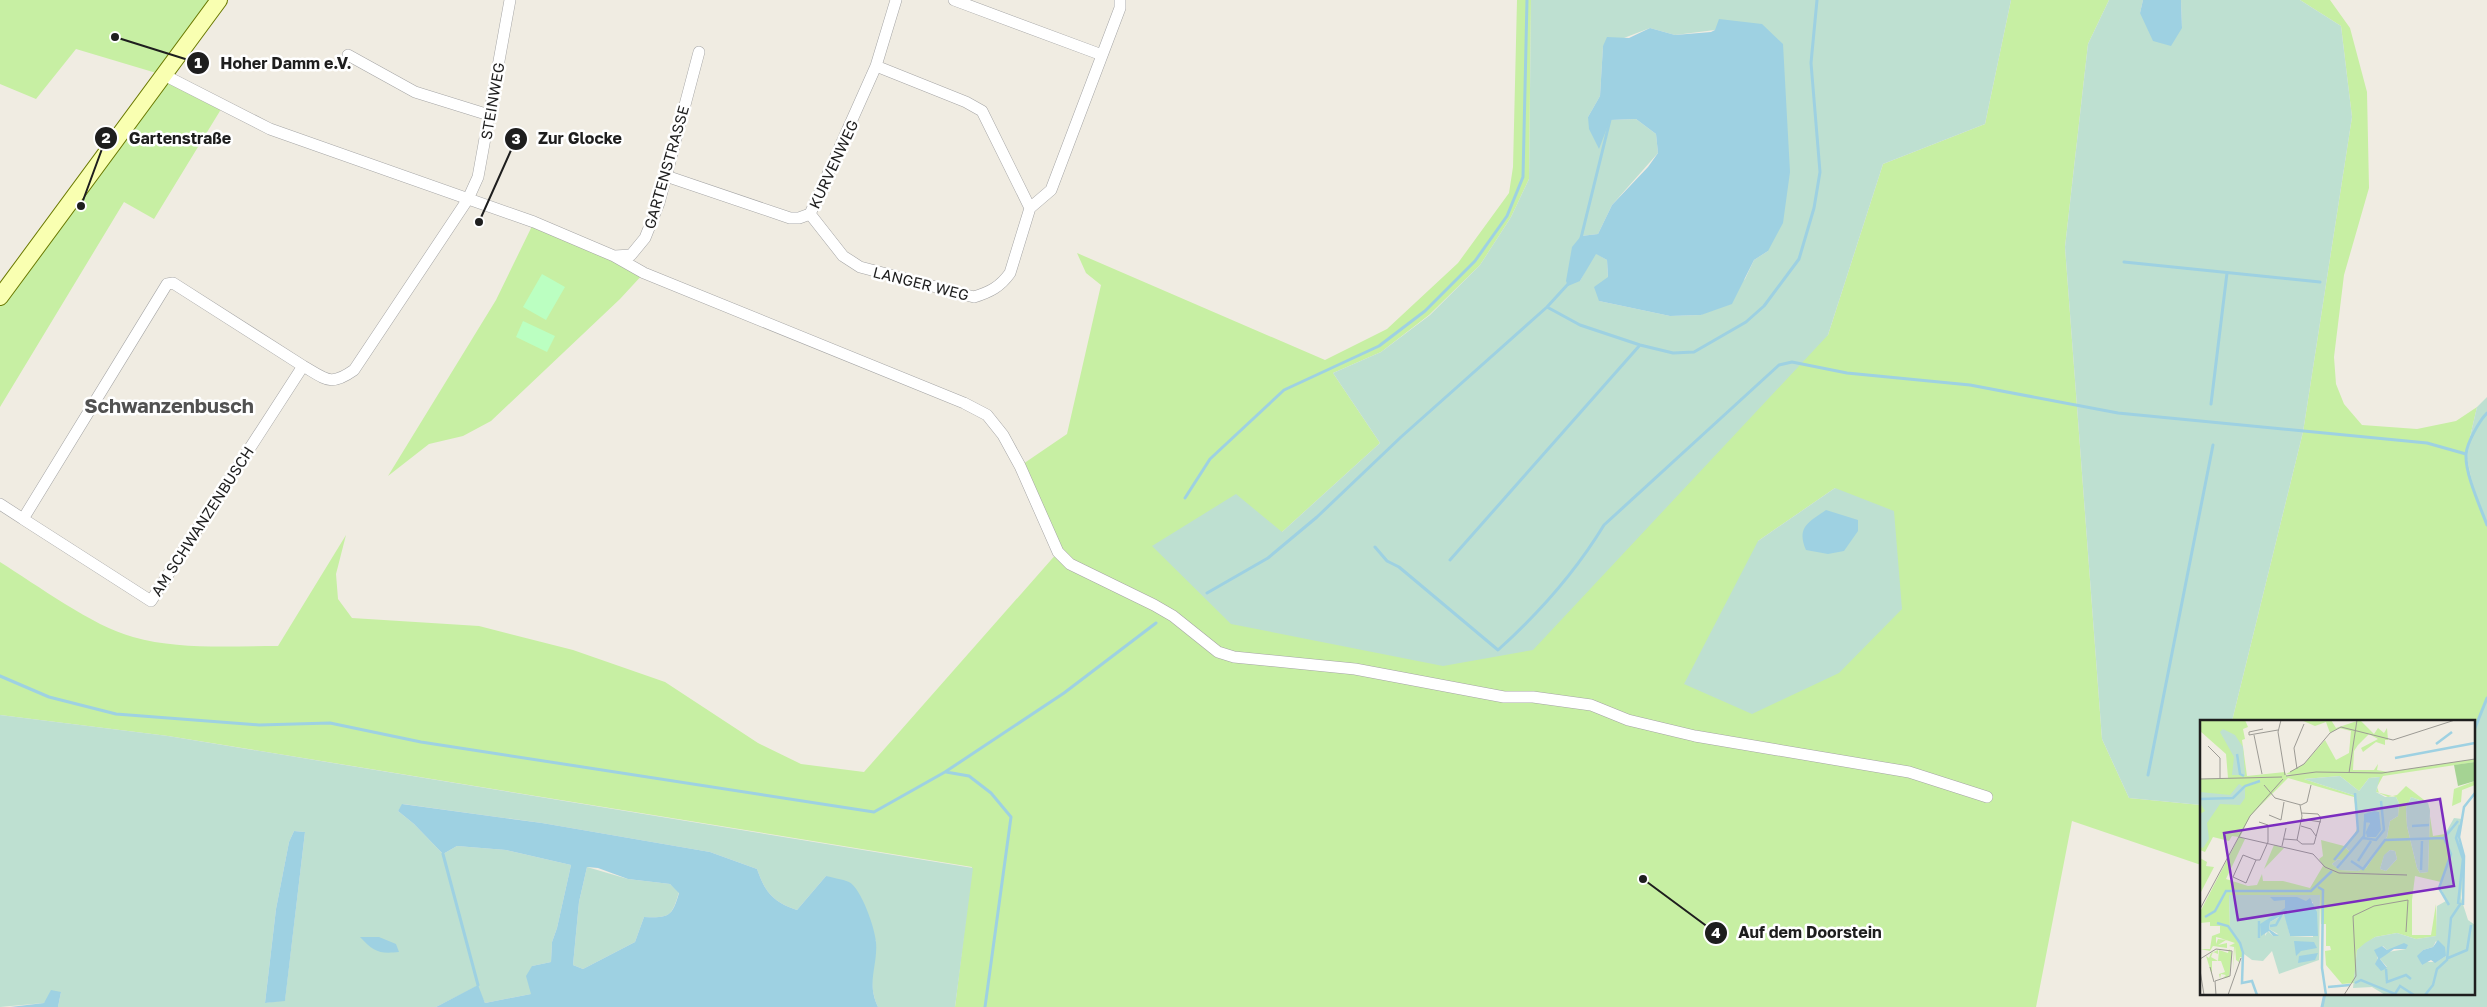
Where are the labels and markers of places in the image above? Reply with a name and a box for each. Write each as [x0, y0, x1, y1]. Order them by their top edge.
callout: Hoher Damm e.V. [185, 47, 362, 78]
callout: Gartenstraße [93, 123, 241, 154]
callout: Zur Glocke [503, 123, 632, 154]
callout: Auf dem Doorstein [1703, 917, 1892, 948]

